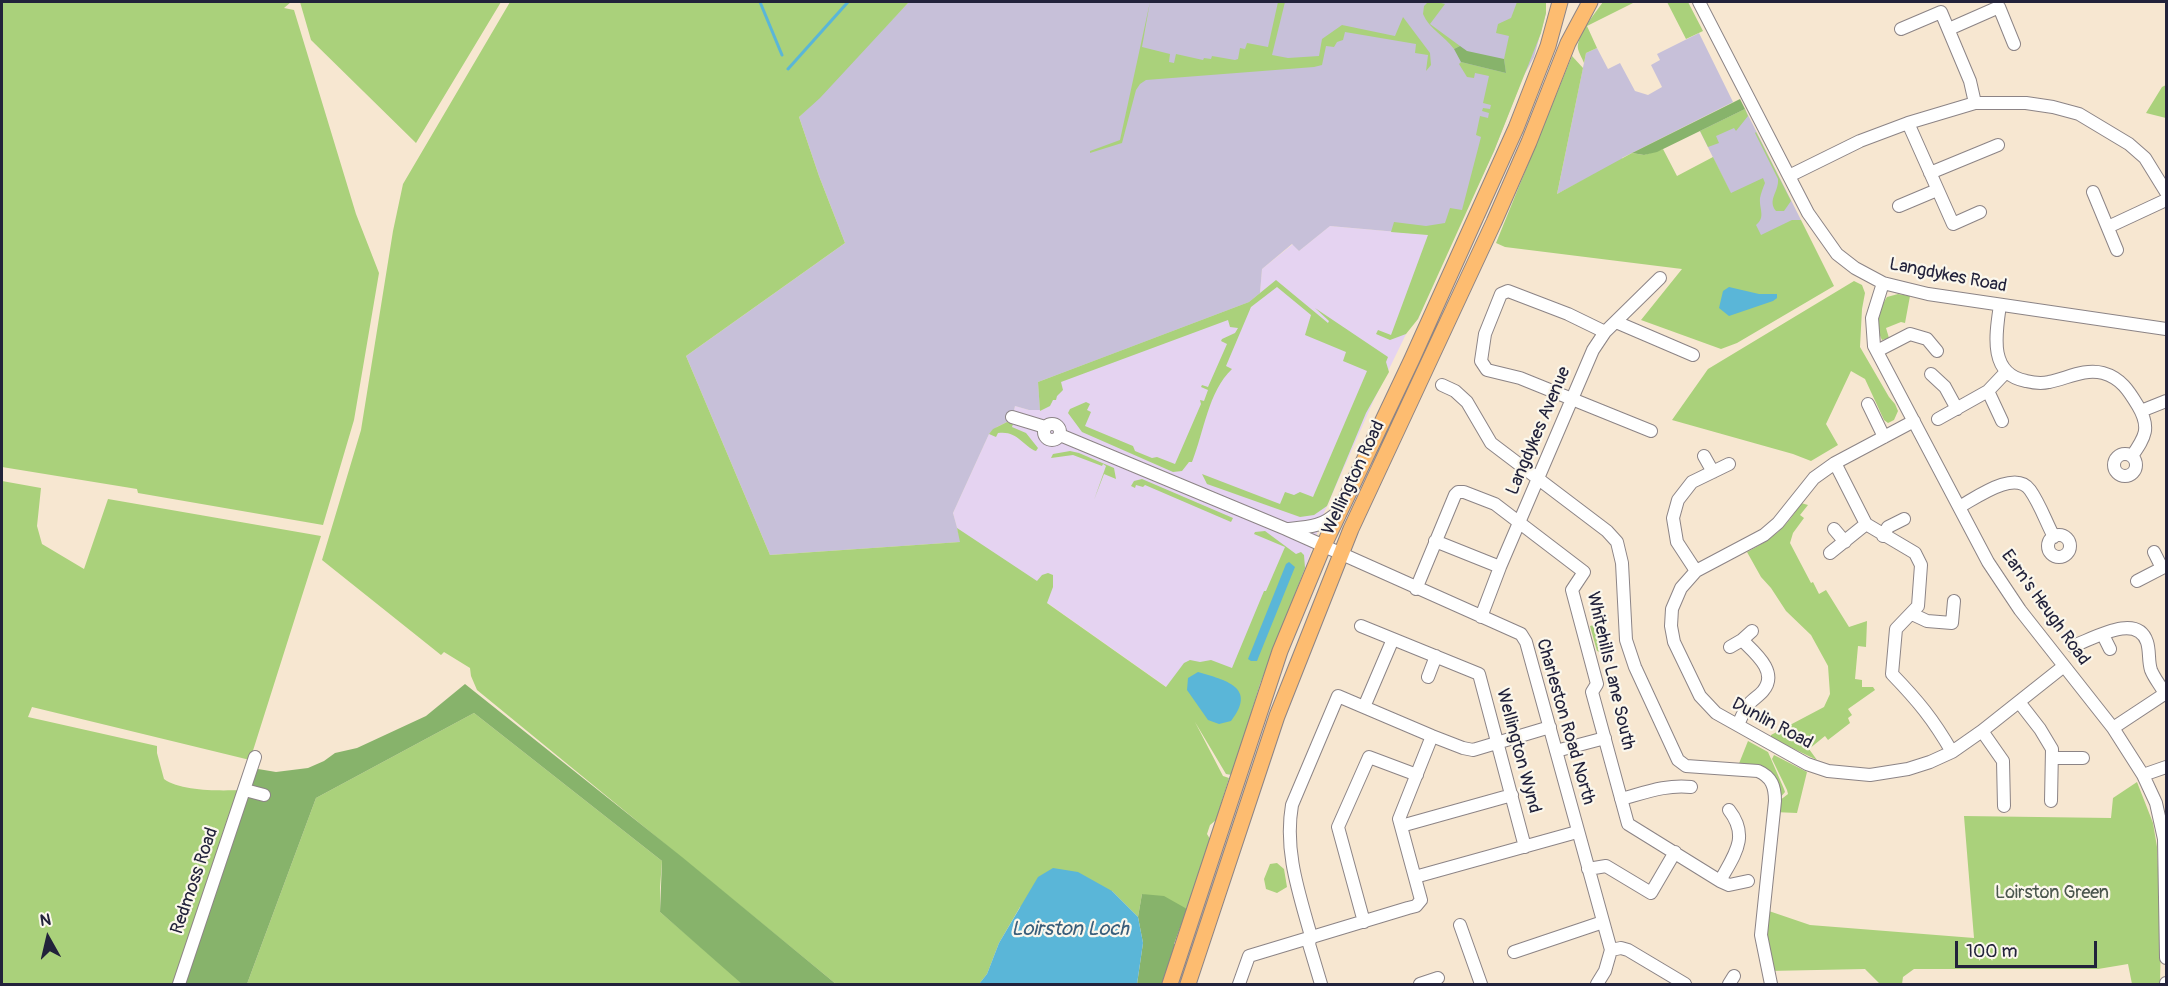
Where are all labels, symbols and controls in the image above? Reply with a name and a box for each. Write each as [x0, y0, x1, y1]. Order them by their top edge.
street label: Langdykes Road [1887, 254, 2009, 298]
street label: Langdykes Avenue [1502, 364, 1576, 498]
street label: Wellington Road [1318, 418, 1390, 538]
street label: Earn's Heugh Road [1996, 546, 2094, 670]
street label: Whitehills Lane South [1581, 590, 1639, 752]
street label: Charleston Road North [1531, 637, 1599, 807]
street label: Wellington Wynd [1491, 686, 1545, 816]
street label: Dunlin Road [1728, 694, 1816, 754]
street label: Redmoss Road [167, 825, 223, 937]
park label: Loirston Green [1995, 882, 2109, 904]
north arrow [18, 908, 78, 968]
text: N [39, 910, 52, 931]
water label: Loirston Loch [1011, 918, 1129, 942]
scale bar [1958, 929, 2100, 967]
text: 100 m [1966, 940, 2018, 963]

